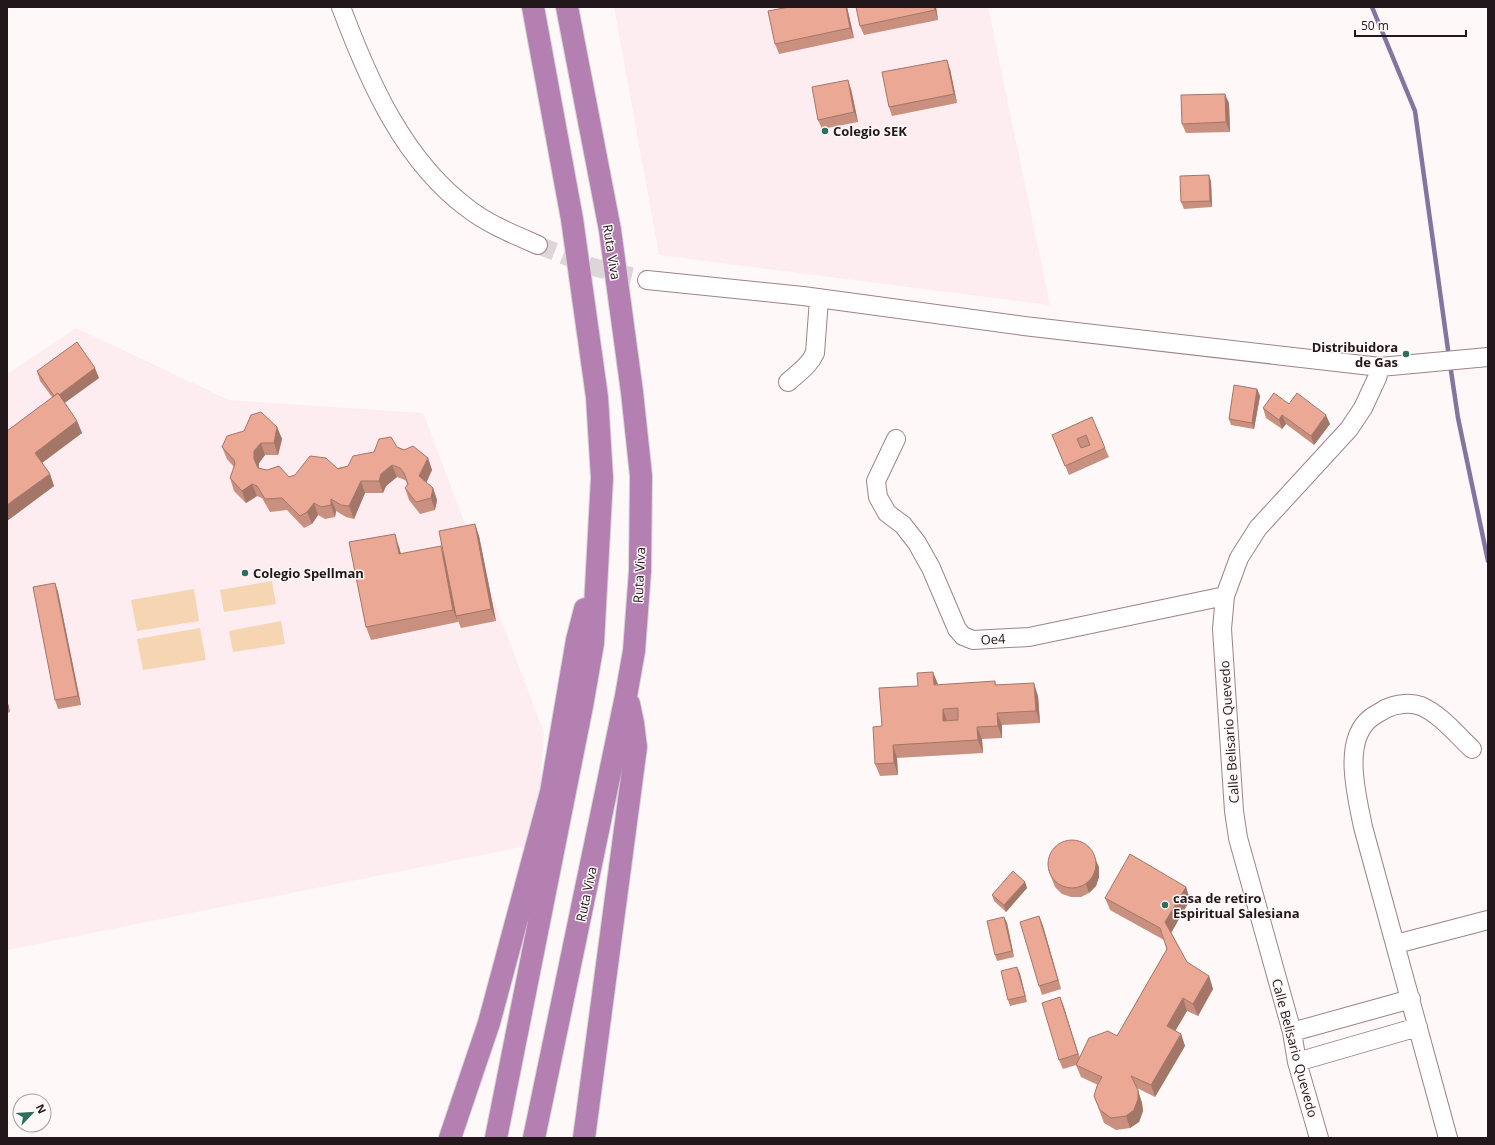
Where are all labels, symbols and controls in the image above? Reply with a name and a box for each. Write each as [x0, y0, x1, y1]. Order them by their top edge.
scale bar [1355, 12, 1466, 38]
text: 50 m [1361, 17, 1389, 34]
place label: Colegio SEK [833, 122, 907, 140]
marker: Colegio SEK [820, 126, 830, 136]
street label: Ruta Viva [599, 223, 625, 281]
place label: Distribuidora de Gas [1312, 338, 1398, 371]
marker: Distribuidora de Gas [1401, 349, 1411, 359]
street label: Ruta Viva [629, 547, 649, 603]
place label: Colegio Spellman [253, 564, 364, 582]
marker: Colegio Spellman [240, 568, 250, 578]
street label: Oe4 [980, 629, 1007, 649]
street label: Calle Belisario Quevedo [1215, 660, 1243, 804]
street label: Ruta Viva [571, 865, 601, 923]
place label: casa de retiro Espiritual Salesiana [1173, 889, 1300, 922]
marker: casa de retiro Espiritual Salesiana [1160, 900, 1170, 910]
street label: Calle Belisario Quevedo [1268, 977, 1322, 1120]
north arrow [12, 1093, 52, 1133]
text: N [33, 1101, 50, 1116]

